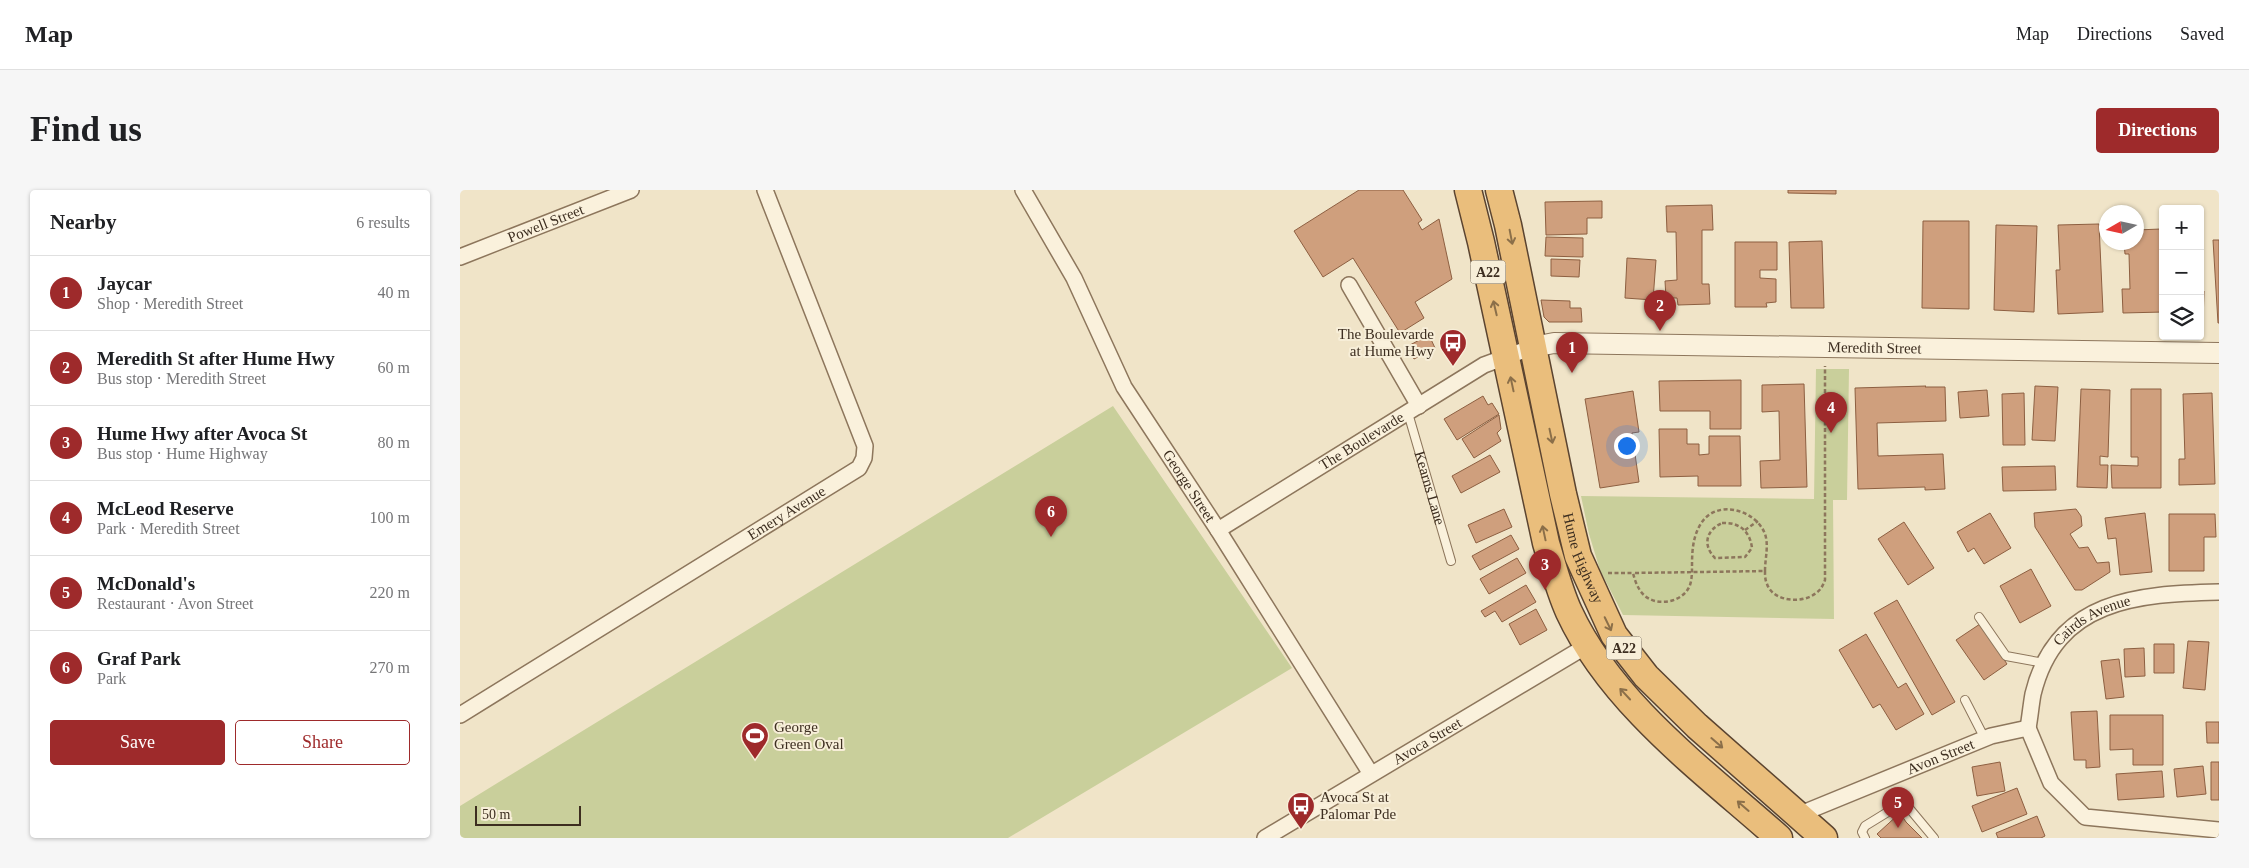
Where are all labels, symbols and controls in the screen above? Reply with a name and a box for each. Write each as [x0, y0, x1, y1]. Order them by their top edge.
text: Map [25, 21, 73, 47]
text: Map [2016, 24, 2049, 44]
text: Directions [2077, 24, 2152, 44]
text: Saved [2180, 24, 2224, 44]
button: Directions [2096, 108, 2219, 153]
text: Find us [30, 110, 142, 149]
street label: Powell Street [505, 201, 587, 246]
north arrow [2099, 205, 2144, 250]
map controls [2159, 205, 2204, 340]
button: + [2159, 205, 2204, 250]
text: Nearby [50, 210, 117, 234]
text: 6 results [356, 214, 410, 231]
one-way arrow [1506, 229, 1516, 245]
button: − [2159, 250, 2204, 295]
road number: A22 [1470, 260, 1506, 284]
text: Jaycar [97, 273, 152, 294]
text: 1 [62, 284, 70, 301]
text: 40 m [378, 284, 410, 301]
pin: 2 [1644, 290, 1676, 331]
text: Shop · Meredith Street [97, 295, 243, 312]
button: layers [2159, 295, 2204, 340]
one-way arrow [1490, 300, 1499, 316]
place label: The Boulevarde at Hume Hwy [1338, 326, 1434, 359]
bus stop icon: The Boulevarde at Hume Hwy [1438, 328, 1468, 367]
pin: 1 [1556, 332, 1588, 373]
street label: Meredith Street [1828, 339, 1922, 357]
text: Meredith St after Hume Hwy [97, 348, 335, 369]
text: 2 [62, 359, 70, 376]
text: 60 m [378, 359, 410, 376]
text: Bus stop · Meredith Street [97, 370, 266, 387]
one-way arrow [1507, 377, 1516, 393]
pin: 4 [1815, 392, 1847, 433]
street label: The Boulevarde [1316, 409, 1407, 473]
text: Hume Hwy after Avoca St [97, 423, 307, 444]
one-way arrow [1546, 427, 1556, 443]
your location [1614, 433, 1640, 459]
text: 3 [62, 434, 70, 451]
text: 80 m [378, 434, 410, 451]
text: Bus stop · Hume Highway [97, 445, 268, 462]
street label: George Street [1160, 447, 1219, 526]
street label: Kearns Lane [1411, 449, 1448, 527]
street label: Emery Avenue [745, 483, 829, 543]
pin: 6 [1035, 496, 1067, 537]
text: McLeod Reserve [97, 498, 234, 519]
text: 4 [62, 509, 70, 526]
text: 100 m [370, 509, 410, 526]
street label: Hume Highway [1560, 511, 1607, 606]
text: Park · Meredith Street [97, 520, 240, 537]
one-way arrow [1539, 525, 1548, 541]
pin: 3 [1529, 549, 1561, 590]
text: McDonald's [97, 573, 195, 594]
text: 5 [62, 584, 70, 601]
text: 220 m [370, 584, 410, 601]
street label: Cairds Avenue [2050, 592, 2132, 649]
text: Restaurant · Avon Street [97, 595, 254, 612]
one-way arrow [1604, 616, 1613, 631]
road number: A22 [1606, 636, 1642, 659]
text: Graf Park [97, 648, 181, 669]
text: 6 [62, 659, 70, 676]
text: 270 m [370, 659, 410, 676]
text: Park [97, 670, 126, 687]
one-way arrow [1619, 688, 1631, 701]
street label: Avoca Street [1390, 714, 1465, 768]
place label: George Green Oval [774, 719, 844, 752]
button: Save [50, 720, 225, 765]
button: Share [235, 720, 410, 765]
sports icon: George Green Oval [740, 721, 770, 760]
street label: Avon Street [1905, 735, 1977, 778]
one-way arrow [1710, 738, 1723, 749]
pin: 5 [1882, 787, 1914, 828]
place label: Avoca St at Palomar Pde [1320, 789, 1397, 822]
bus stop icon: Avoca St at Palomar Pde [1286, 791, 1316, 830]
one-way arrow [1736, 800, 1749, 812]
scale bar [475, 803, 581, 826]
text: 50 m [482, 807, 510, 822]

